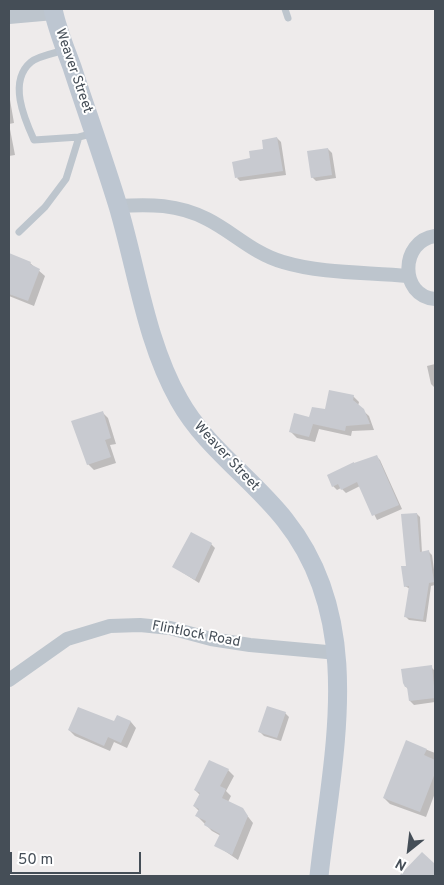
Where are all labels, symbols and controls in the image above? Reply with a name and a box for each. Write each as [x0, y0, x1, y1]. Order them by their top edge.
street label: Weaver Street [51, 27, 95, 115]
street label: Weaver Street [190, 419, 262, 495]
street label: Flintlock Road [150, 618, 242, 652]
north arrow [384, 825, 434, 875]
scale bar [12, 842, 144, 874]
text: 50 m [18, 851, 53, 870]
text: N [393, 854, 410, 873]

